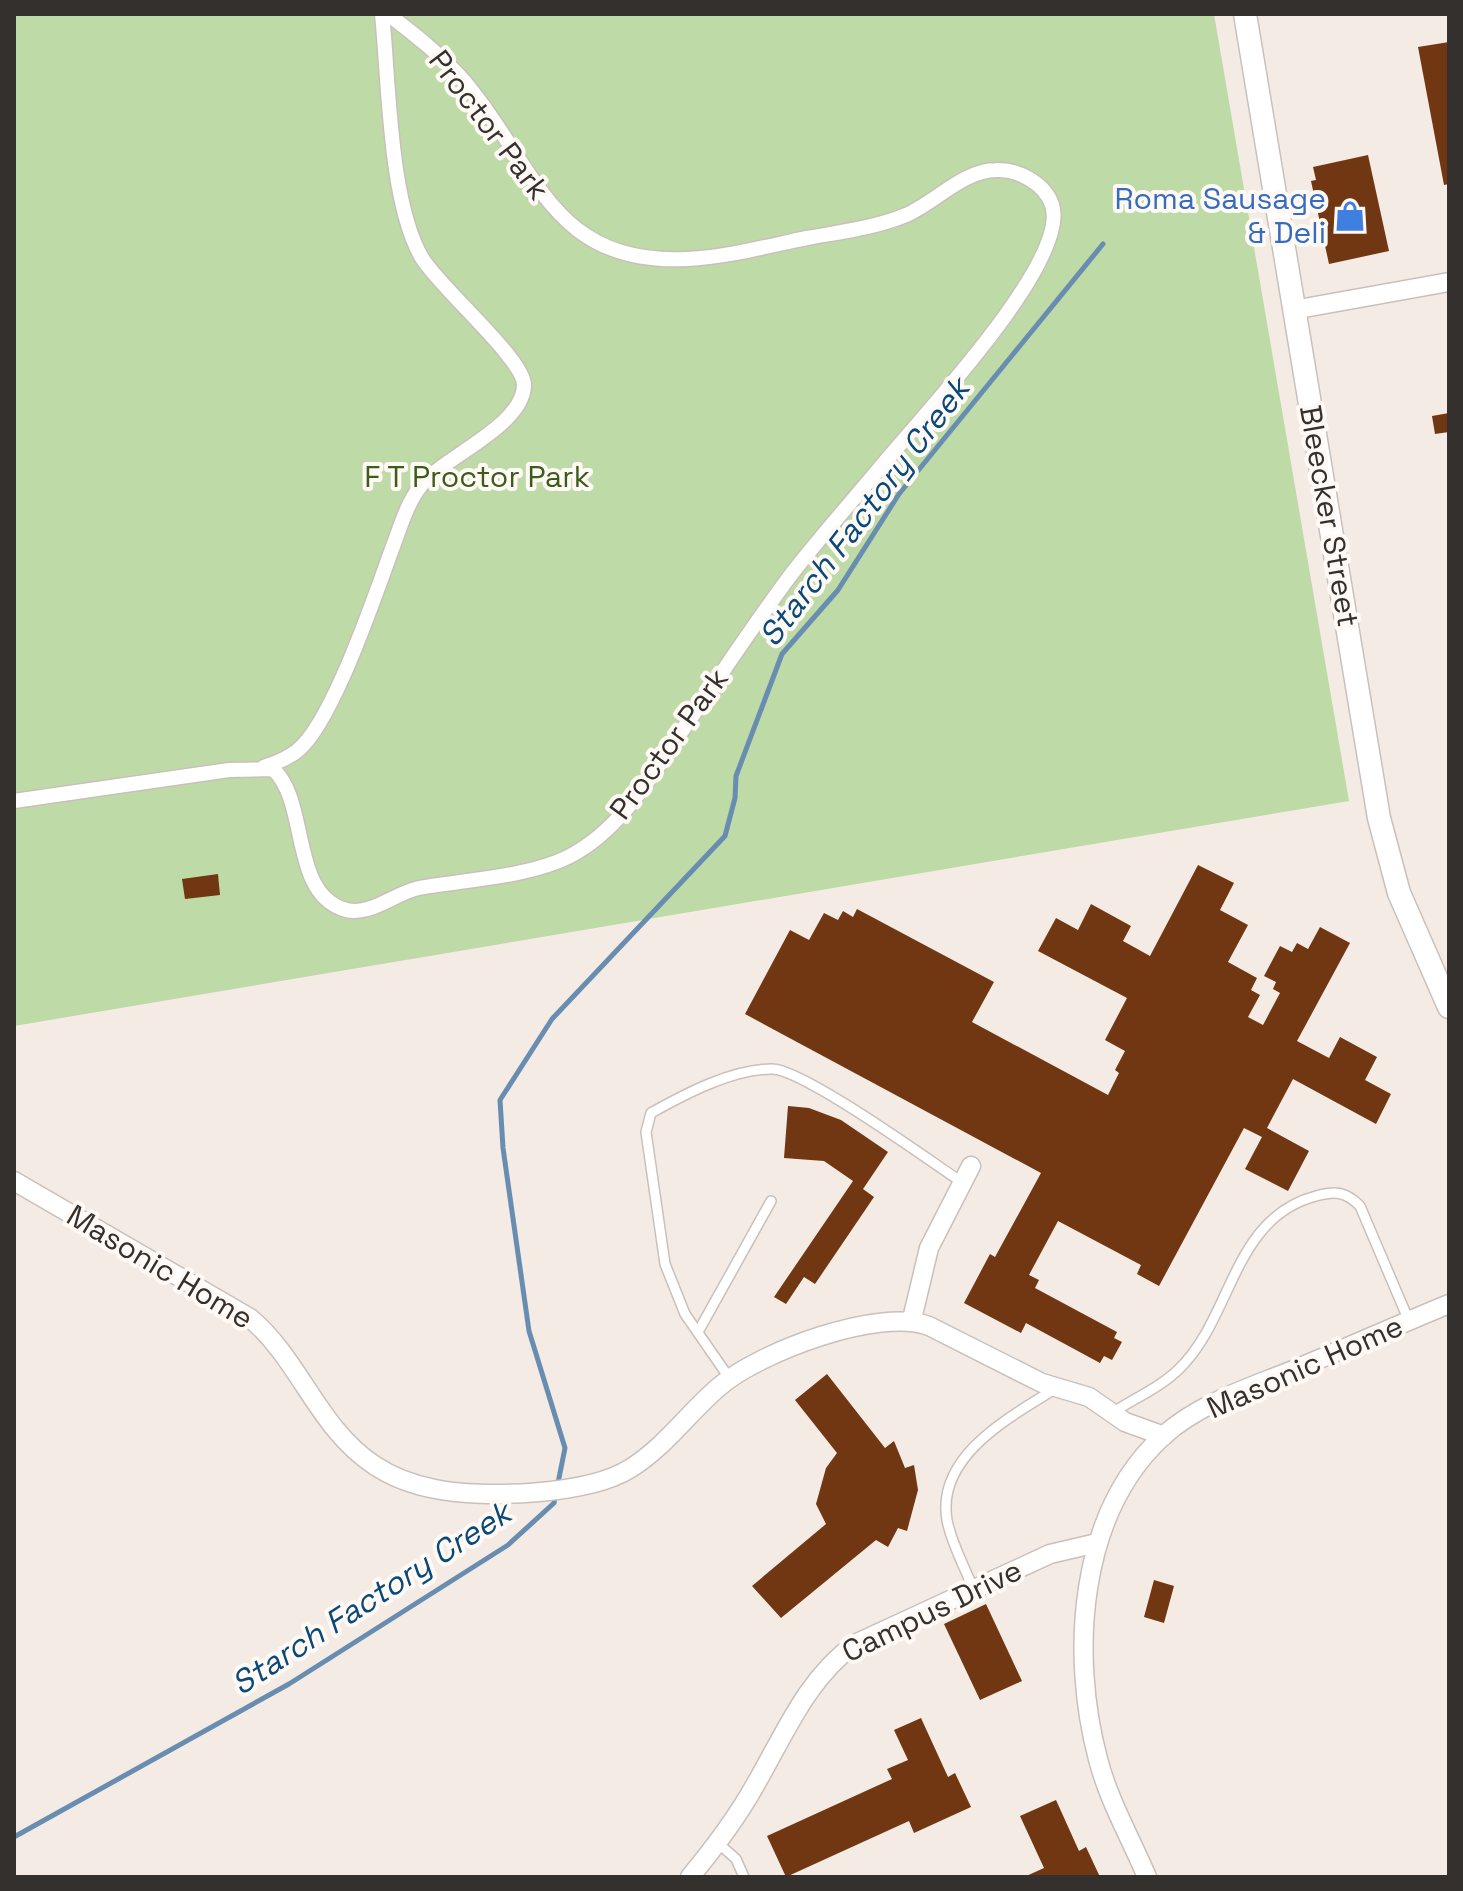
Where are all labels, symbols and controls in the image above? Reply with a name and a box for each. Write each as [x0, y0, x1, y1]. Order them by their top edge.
street label: Proctor Park [420, 42, 559, 207]
place label: Roma Sausage & Deli [1115, 179, 1326, 252]
shop icon: Roma Sausage & Deli [1333, 199, 1367, 233]
water label: Starch Factory Creek [750, 367, 980, 654]
street label: Bleecker Street [1291, 402, 1368, 630]
park label: F T Proctor Park [364, 457, 590, 496]
street label: Proctor Park [601, 660, 737, 827]
street label: Masonic Home [60, 1196, 261, 1338]
street label: Masonic Home [1201, 1306, 1409, 1427]
water label: Starch Factory Creek [224, 1491, 522, 1703]
street label: Campus Drive [835, 1550, 1028, 1671]

